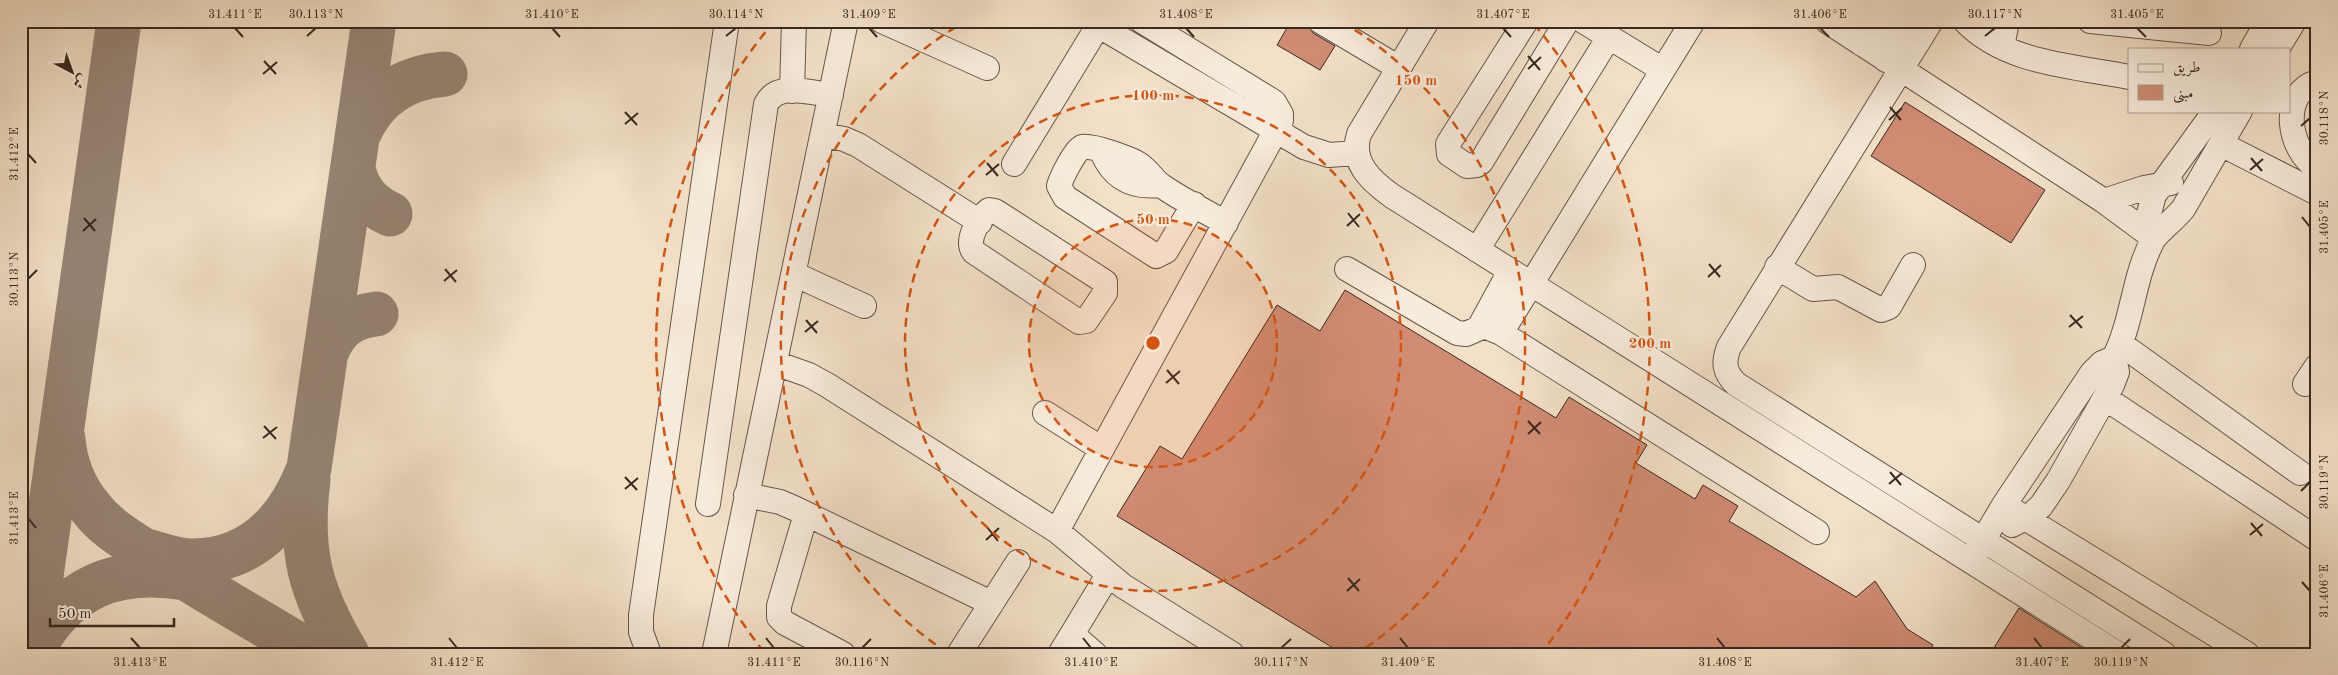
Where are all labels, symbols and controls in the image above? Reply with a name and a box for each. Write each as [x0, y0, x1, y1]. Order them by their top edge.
text: 31.405°E [2110, 8, 2164, 21]
text: 31.411°E [208, 9, 262, 21]
text: 30.113°N [289, 9, 343, 21]
text: 31.410°E [525, 9, 579, 21]
text: 30.114°N [709, 9, 763, 21]
text: 31.409°E [842, 9, 896, 21]
text: 31.408°E [1159, 9, 1213, 21]
text: 31.407°E [1476, 9, 1530, 21]
text: 31.406°E [1793, 9, 1847, 21]
text: 30.117°N [1968, 9, 2022, 21]
north arrow [48, 48, 98, 98]
legend [2128, 48, 2290, 112]
text: طريق [2173, 61, 2200, 77]
text: ش [70, 71, 90, 91]
text: 150 m [1395, 74, 1437, 89]
text: مبنى [2173, 87, 2193, 104]
text: 100 m [1132, 89, 1174, 104]
text: 30.118°N [2319, 91, 2331, 145]
text: 31.412°E [9, 127, 21, 181]
text: 31.405°E [2318, 200, 2331, 254]
text: 50 m [1136, 213, 1170, 228]
text: 30.113°N [9, 252, 21, 306]
centre of rings [1144, 334, 1162, 352]
text: 200 m [1629, 337, 1671, 352]
text: 30.119°N [2319, 455, 2331, 509]
text: 31.413°E [9, 491, 21, 545]
text: 31.406°E [2319, 564, 2331, 618]
scale bar [50, 595, 174, 627]
text: 50 m [58, 607, 92, 622]
text: 31.413°E [113, 657, 167, 669]
text: 31.412°E [430, 657, 484, 669]
text: 31.411°E [747, 657, 801, 669]
text: 30.116°N [835, 657, 889, 669]
text: 31.410°E [1064, 657, 1118, 669]
text: 30.117°N [1254, 657, 1308, 669]
text: 31.409°E [1381, 657, 1435, 669]
text: 31.408°E [1698, 657, 1752, 669]
text: 31.407°E [2015, 657, 2069, 669]
text: 30.119°N [2094, 657, 2148, 669]

